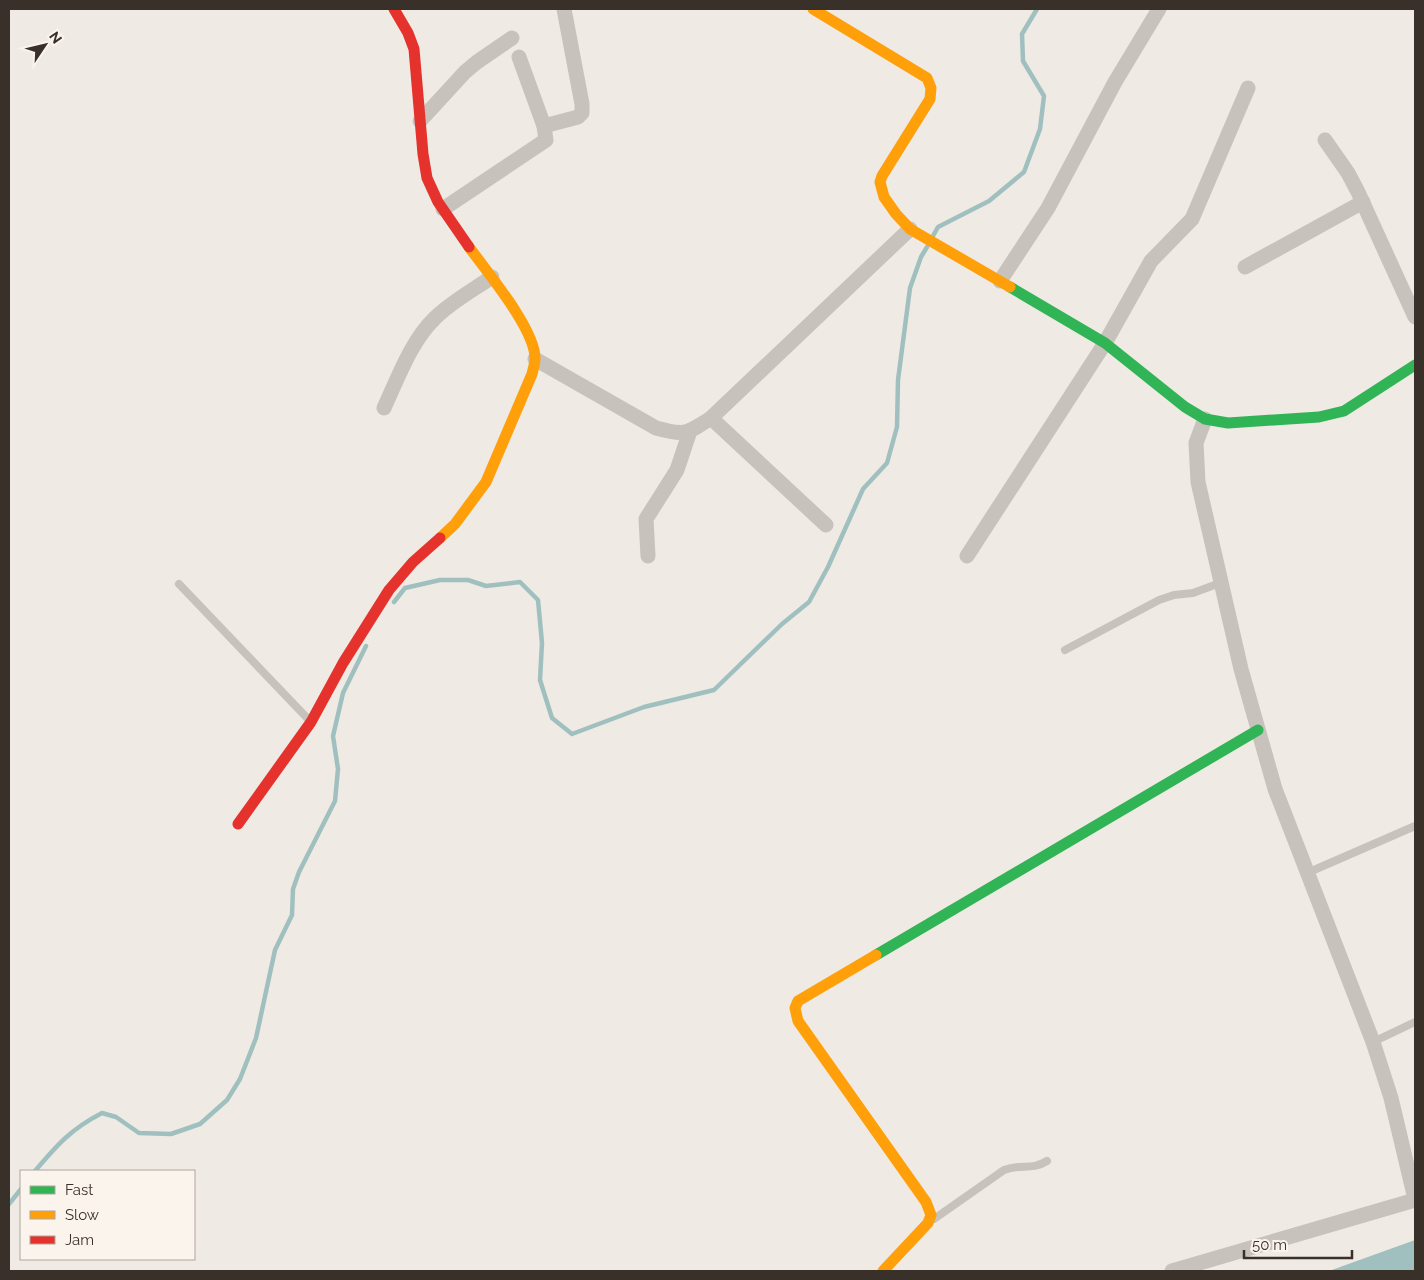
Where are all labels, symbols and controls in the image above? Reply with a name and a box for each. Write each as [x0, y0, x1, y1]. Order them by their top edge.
north arrow [20, 20, 70, 70]
text: N [46, 29, 65, 47]
legend [20, 1170, 195, 1260]
text: Fast [65, 1181, 93, 1199]
text: Slow [65, 1206, 99, 1224]
scale bar [1244, 1228, 1352, 1260]
text: Jam [65, 1231, 94, 1249]
text: 50 m [1252, 1236, 1287, 1254]

